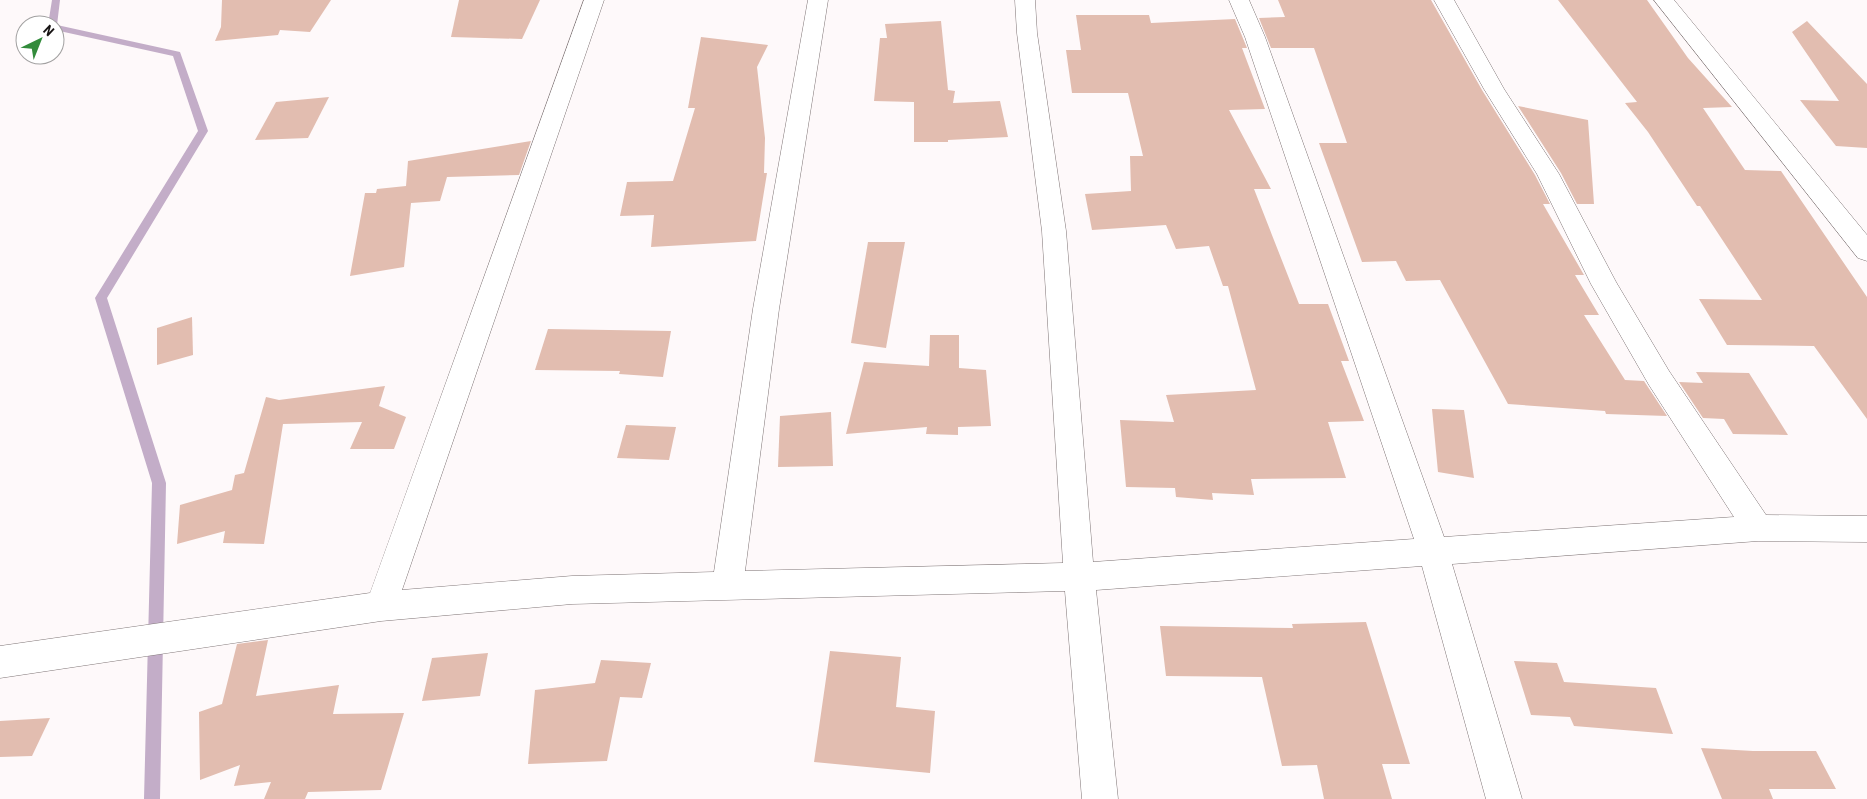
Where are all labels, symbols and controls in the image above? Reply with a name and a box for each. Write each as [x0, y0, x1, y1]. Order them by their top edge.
north arrow [15, 15, 65, 65]
text: N [40, 22, 57, 39]

